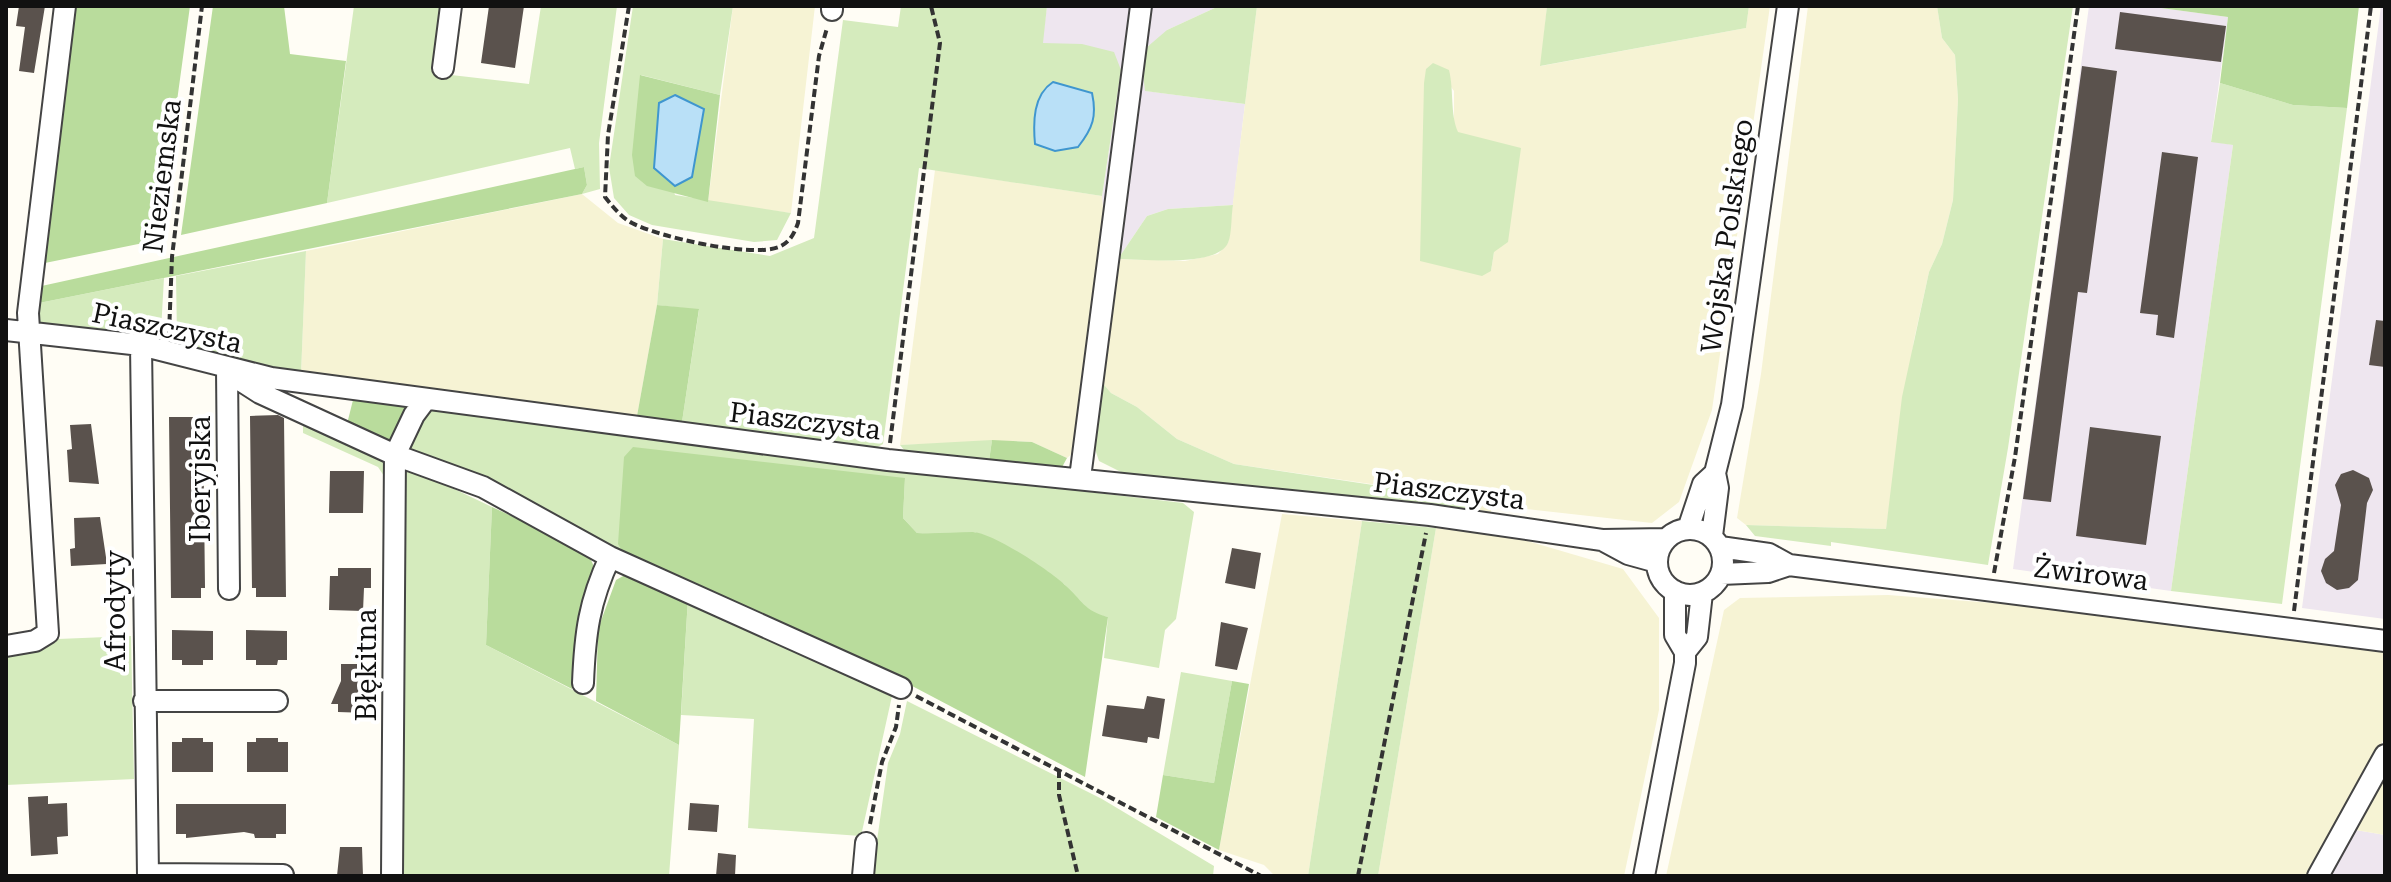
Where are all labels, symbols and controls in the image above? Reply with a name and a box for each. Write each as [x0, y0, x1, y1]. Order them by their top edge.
street label: Nieziemska [136, 97, 188, 255]
street label: Wojska Polskiego [1694, 117, 1760, 355]
street label: Piaszczysta [89, 296, 245, 360]
street label: Piaszczysta [727, 395, 883, 447]
street label: Iberyjska [184, 416, 217, 542]
street label: Piaszczysta [1371, 465, 1527, 517]
street label: Afrodyty [99, 550, 132, 672]
street label: Żwirowa [2032, 551, 2150, 597]
street label: Błękitna [350, 608, 383, 722]

